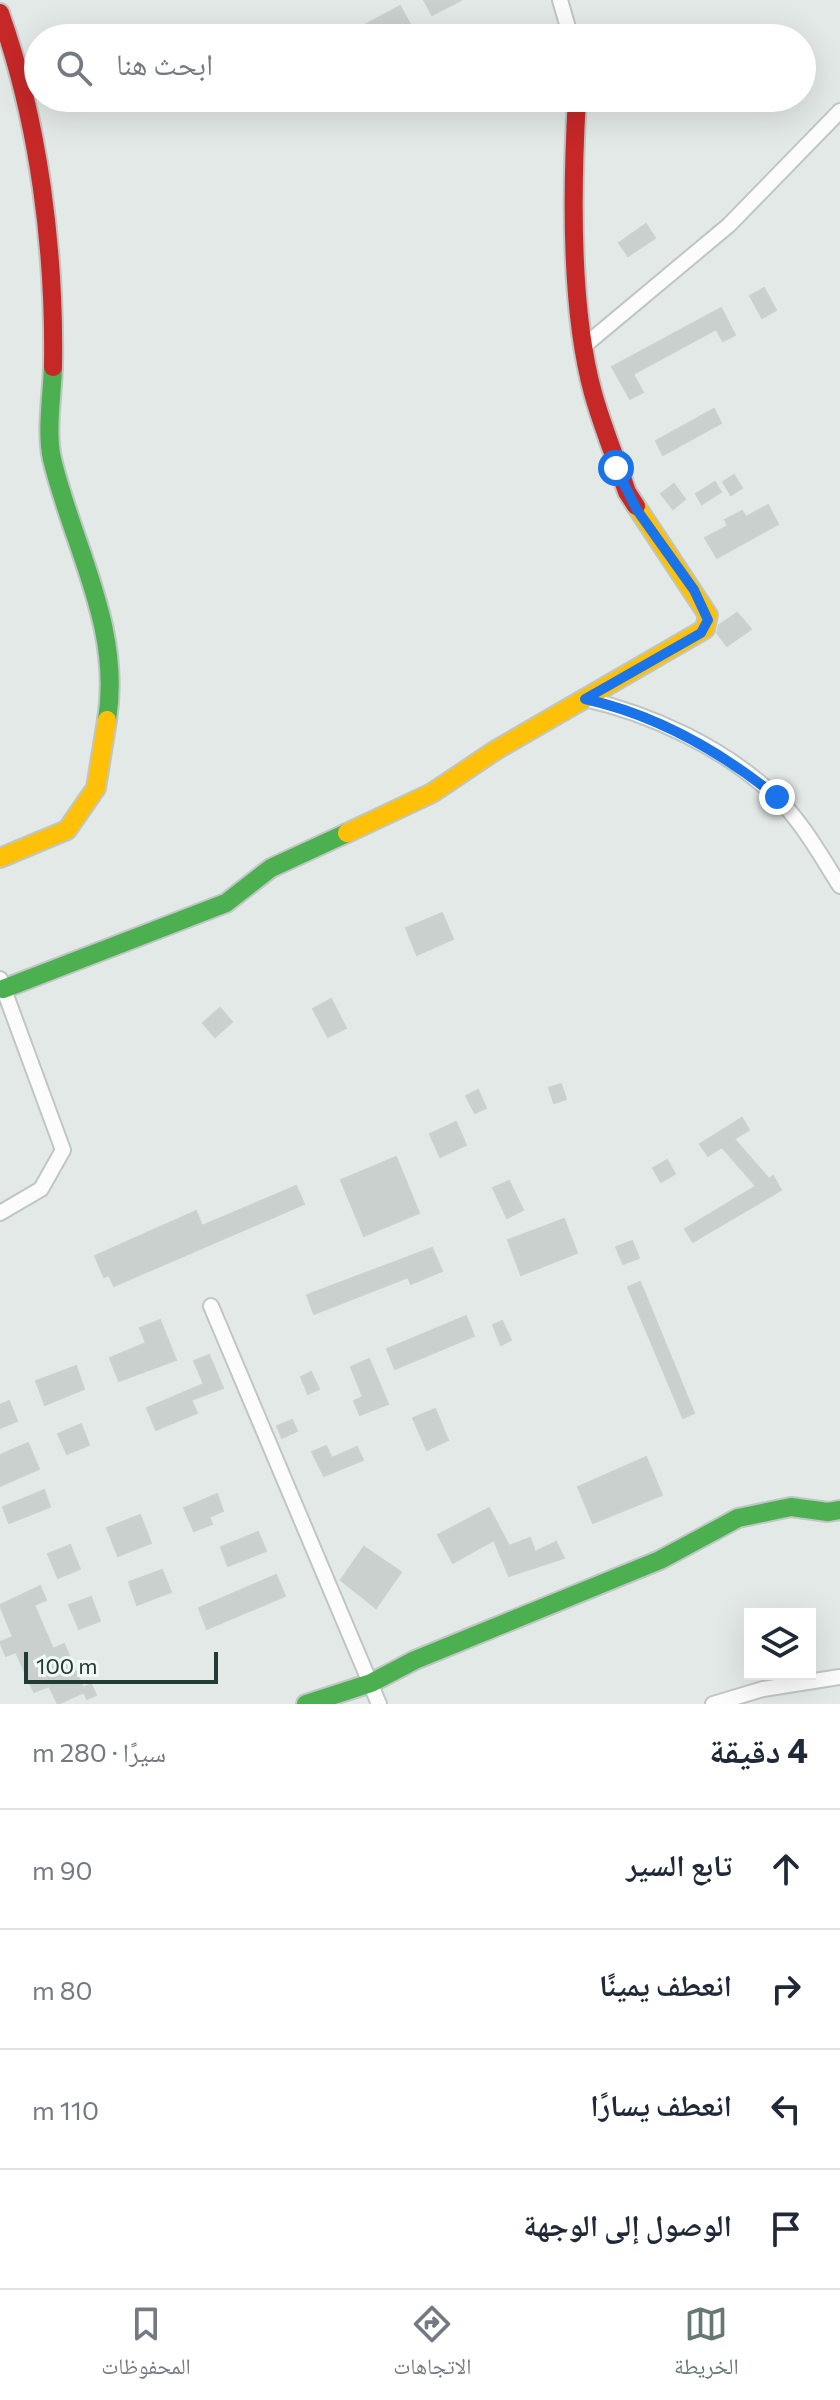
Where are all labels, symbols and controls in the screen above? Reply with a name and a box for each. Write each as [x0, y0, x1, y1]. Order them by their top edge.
search box [24, 24, 816, 112]
text: ابحث هنا [116, 44, 213, 81]
icon: search [52, 46, 96, 90]
route start [598, 450, 634, 486]
route end [759, 779, 795, 815]
map controls [744, 1608, 816, 1680]
button: layers [744, 1608, 816, 1680]
scale bar [24, 1648, 218, 1684]
text: 100 m [36, 1652, 98, 1679]
text: 4 دقيقة [709, 1728, 808, 1770]
text: سيرًا · 280 m [32, 1736, 166, 1767]
text: تابع السير [626, 1845, 732, 1882]
icon: ahead [764, 1847, 808, 1891]
text: 90 m [32, 1854, 92, 1885]
text: انعطف يمينًا [599, 1965, 732, 2002]
icon: right [764, 1967, 808, 2011]
text: 80 m [32, 1974, 92, 2005]
text: انعطف يسارًا [590, 2085, 732, 2122]
icon: left [764, 2087, 808, 2131]
text: 110 m [32, 2094, 99, 2125]
text: الوصول إلى الوجهة [523, 2205, 732, 2242]
icon: arrive [764, 2207, 808, 2251]
tab: المحفوظات [101, 2302, 191, 2388]
tab: الاتجاهات [393, 2302, 471, 2388]
tab: الخريطة [674, 2302, 739, 2388]

